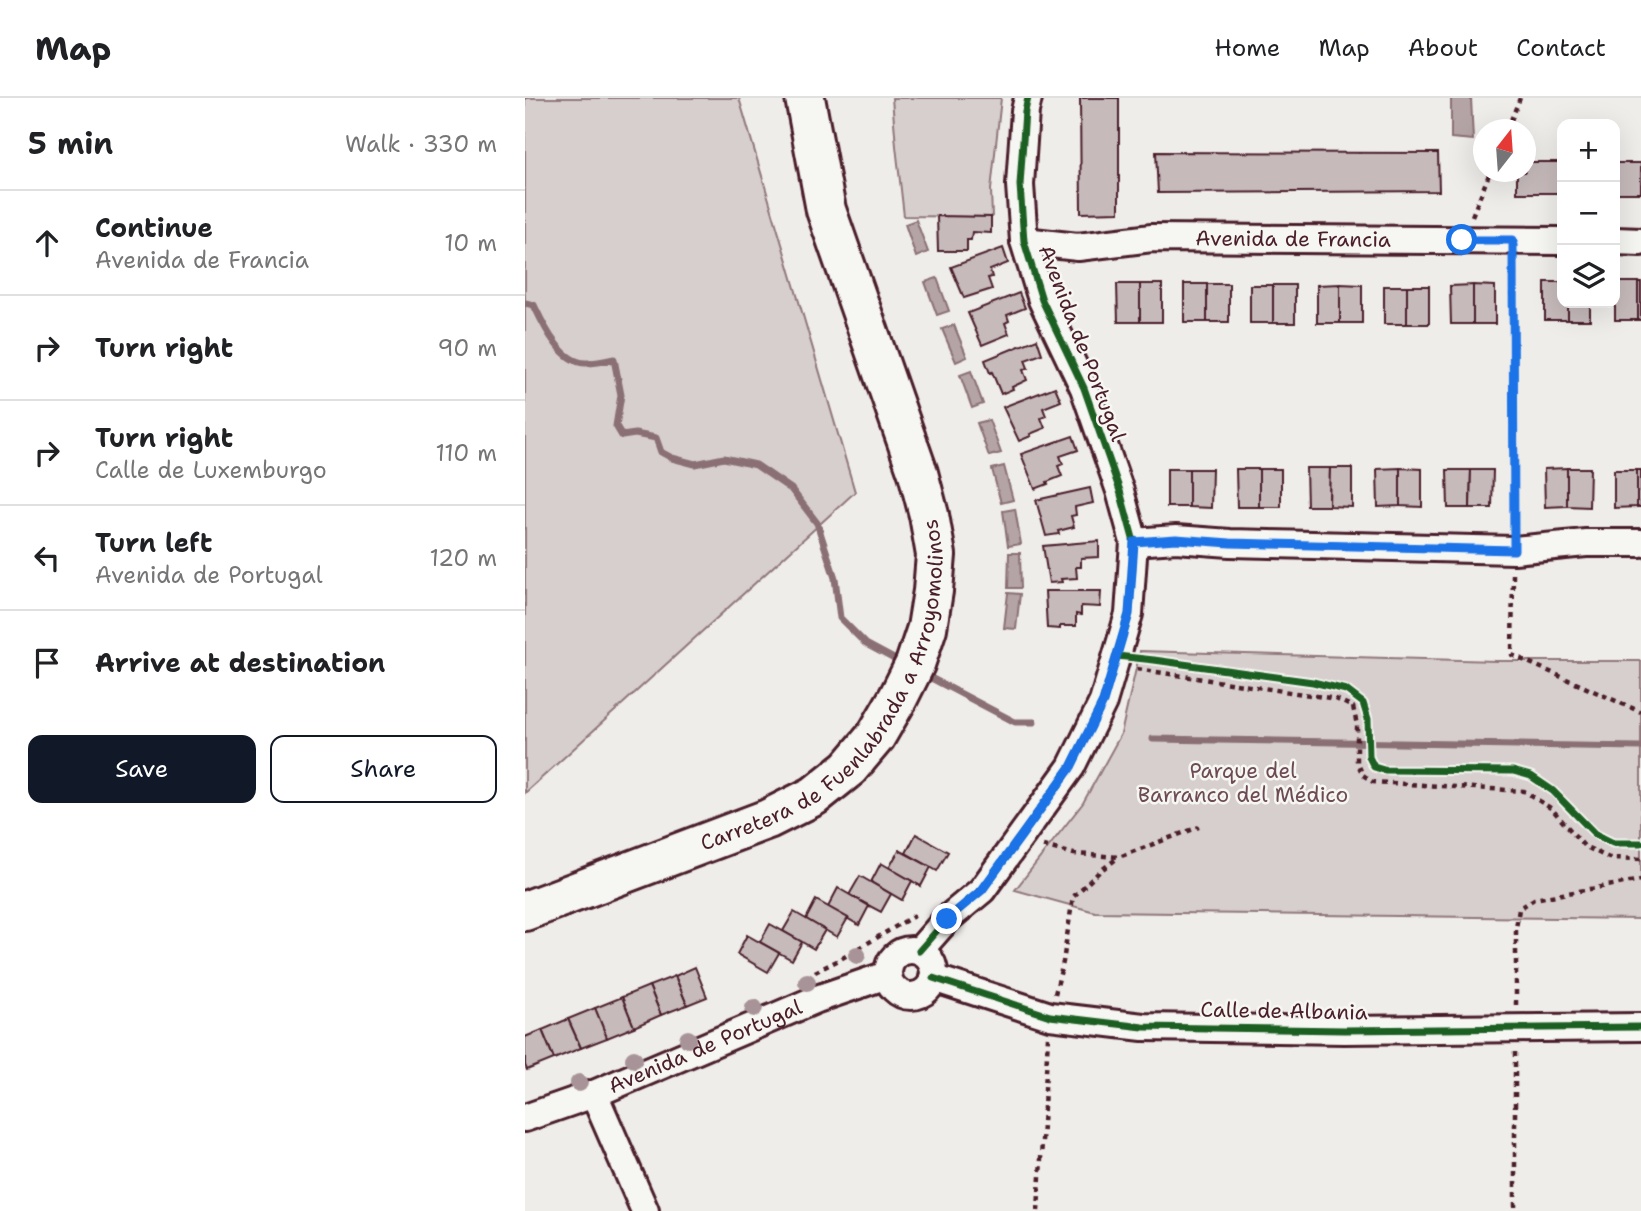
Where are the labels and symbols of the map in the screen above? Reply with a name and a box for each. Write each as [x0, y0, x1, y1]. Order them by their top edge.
north arrow [1473, 119, 1536, 182]
street label: Avenida de Francia [1195, 224, 1391, 254]
route start [1446, 224, 1477, 255]
street label: Avenida de Portugal [1032, 241, 1133, 446]
street label: Carretera de Fuenlabrada a Arroyomolinos [696, 517, 950, 857]
park label: Parque del Barranco del Médico [1138, 757, 1348, 809]
route end [931, 903, 962, 934]
street label: Avenida de Portugal [604, 993, 807, 1100]
street label: Calle de Albania [1200, 996, 1368, 1026]

